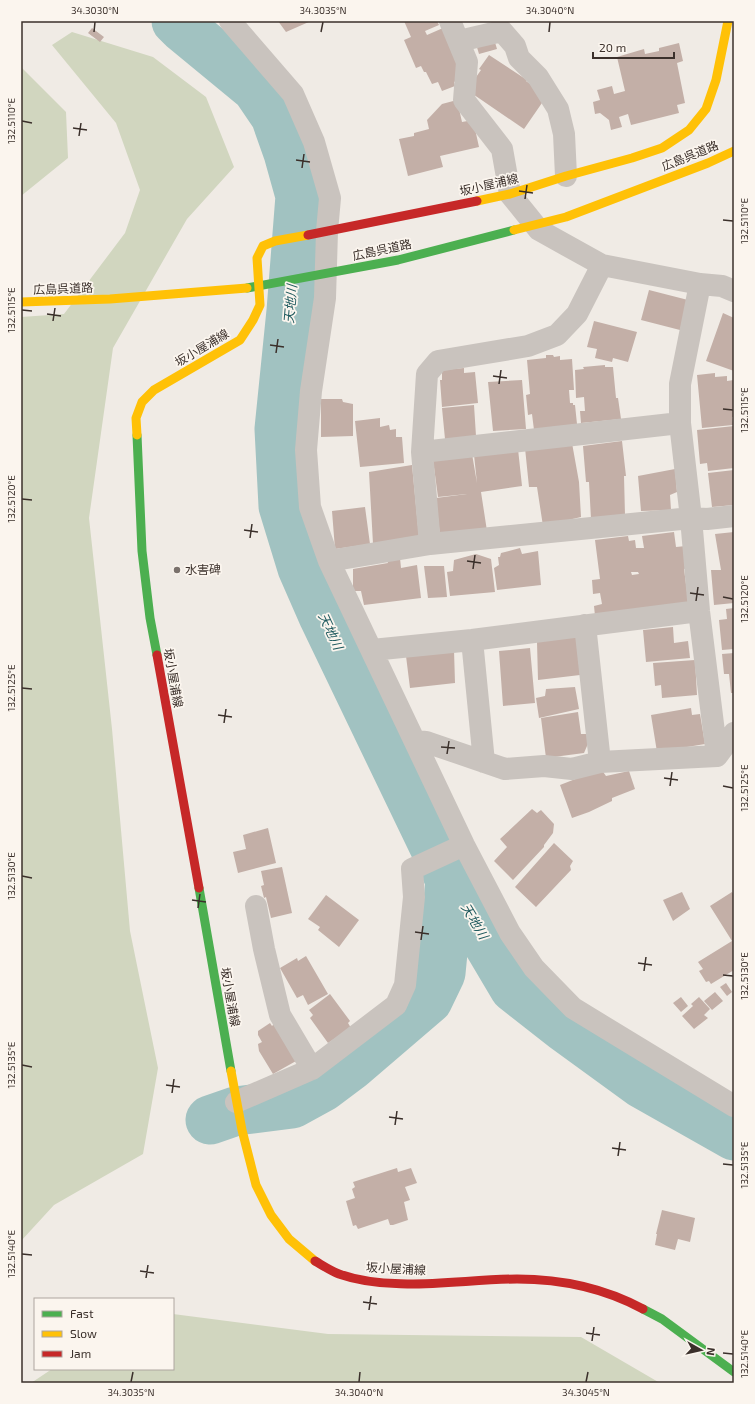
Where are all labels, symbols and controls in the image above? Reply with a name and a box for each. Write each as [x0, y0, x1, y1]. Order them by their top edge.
text: 34.3030°N [71, 4, 119, 16]
text: 34.3035°N [299, 4, 347, 16]
text: 34.3040°N [526, 4, 574, 16]
scale bar [593, 34, 674, 60]
text: 20 m [599, 40, 626, 54]
text: 132.5110°E [5, 98, 17, 144]
street label: 広島呉道路 [659, 137, 720, 173]
street label: 坂小屋浦線 [458, 170, 520, 198]
text: 132.5110°E [738, 198, 750, 244]
street label: 広島呉道路 [351, 236, 413, 262]
street label: 広島呉道路 [33, 280, 93, 296]
water label: 天地川 [280, 282, 300, 324]
text: 132.5115°E [5, 287, 17, 333]
street label: 坂小屋浦線 [172, 326, 231, 369]
text: 132.5115°E [738, 387, 750, 433]
text: 132.5120°E [5, 475, 17, 523]
place label: 水害碑 [185, 562, 221, 576]
marker: 水害碑 [172, 565, 182, 575]
text: 132.5120°E [738, 575, 750, 623]
water label: 天地川 [316, 610, 347, 654]
street label: 坂小屋浦線 [162, 647, 186, 709]
text: 132.5125°E [5, 664, 17, 712]
text: 132.5125°E [738, 764, 750, 812]
text: 132.5130°E [5, 852, 17, 900]
water label: 天地川 [458, 900, 493, 944]
text: 132.5130°E [738, 952, 750, 1000]
street label: 坂小屋浦線 [219, 966, 243, 1028]
text: 132.5135°E [5, 1041, 17, 1088]
text: 132.5135°E [738, 1141, 750, 1188]
text: 132.5140°E [5, 1230, 17, 1278]
street label: 坂小屋浦線 [366, 1259, 426, 1277]
legend [34, 1298, 174, 1370]
text: Fast [70, 1306, 94, 1320]
text: Slow [70, 1326, 97, 1340]
north arrow [681, 1330, 721, 1370]
text: 132.5140°E [738, 1330, 750, 1378]
text: Jam [70, 1346, 91, 1360]
text: N [704, 1347, 718, 1356]
text: 34.3035°N [107, 1386, 155, 1398]
text: 34.3040°N [335, 1386, 383, 1398]
text: 34.3045°N [562, 1386, 610, 1398]

